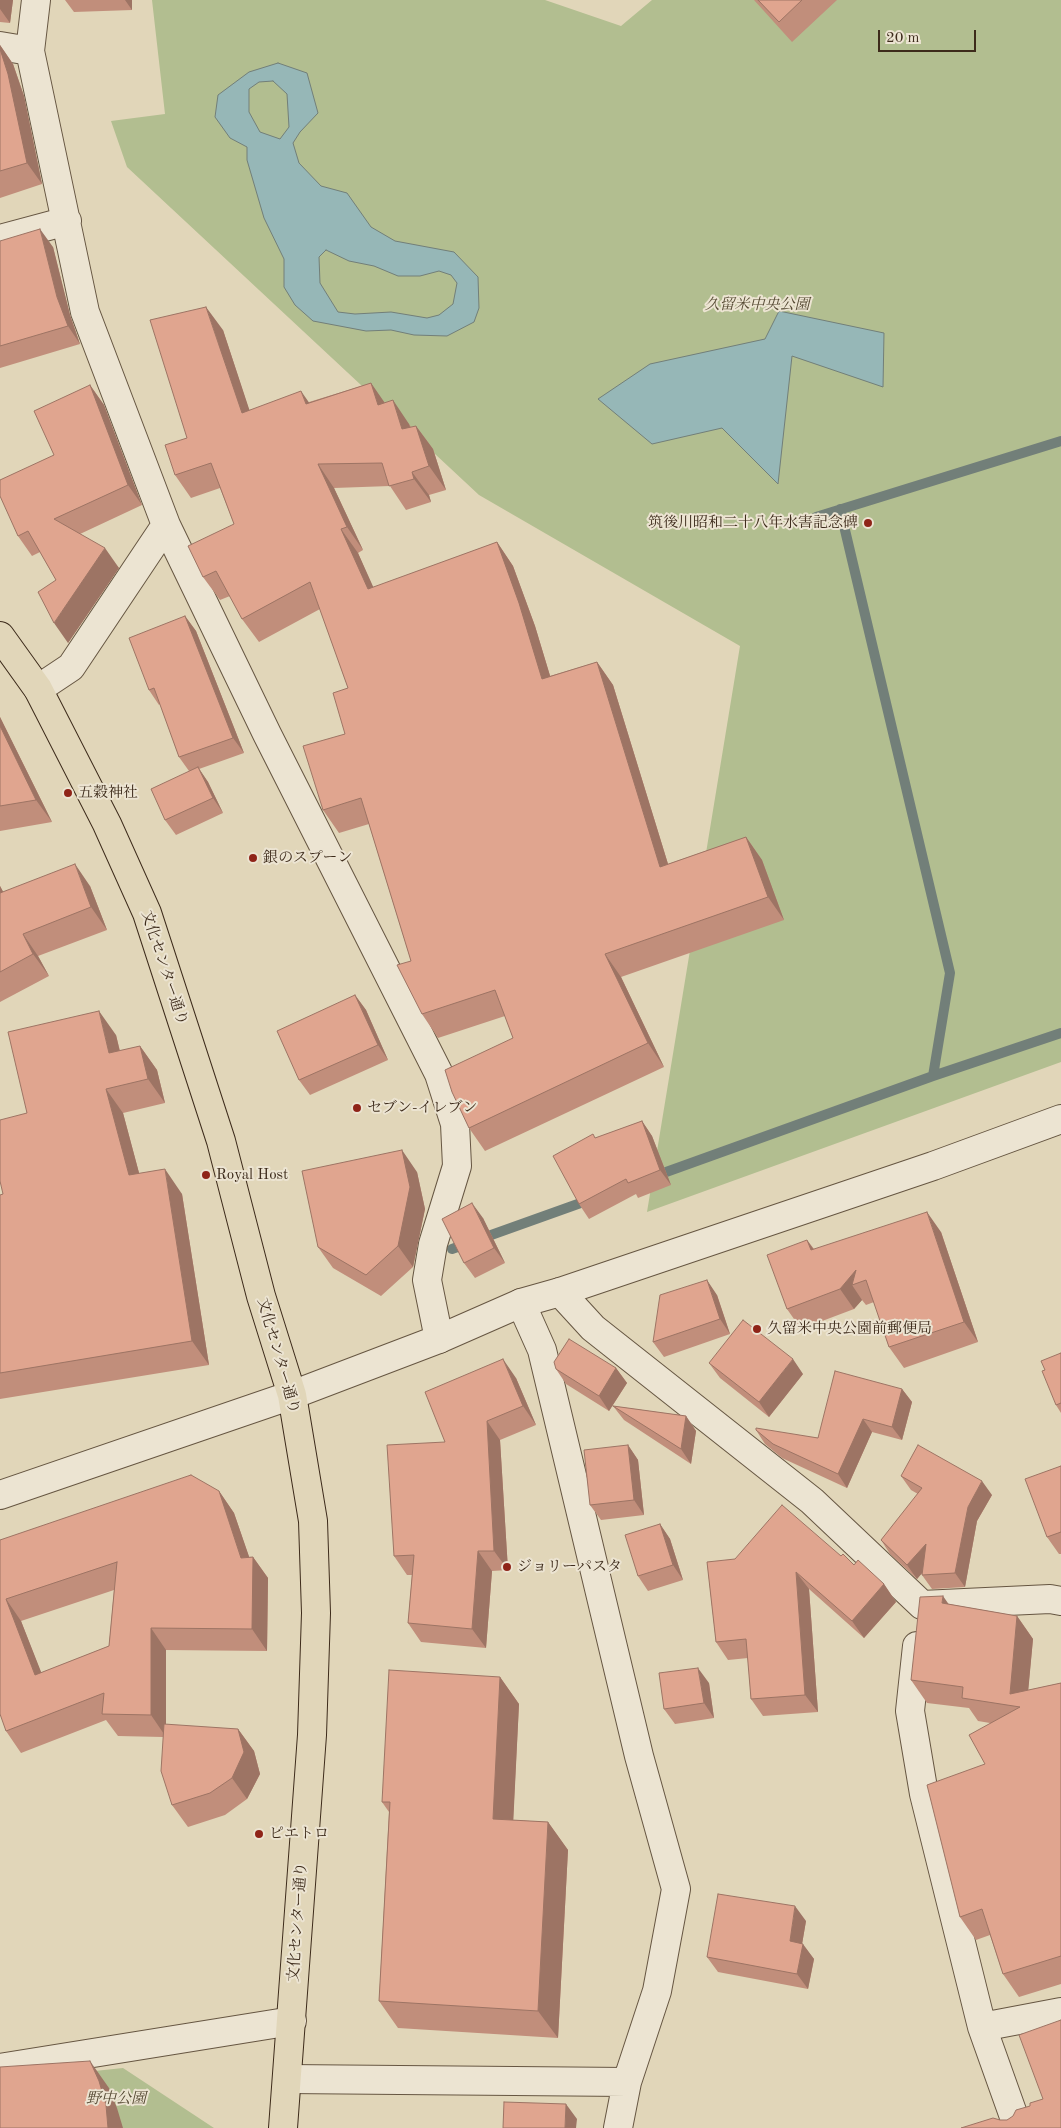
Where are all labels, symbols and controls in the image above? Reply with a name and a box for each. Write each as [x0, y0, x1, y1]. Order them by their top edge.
scale bar [881, 20, 978, 52]
text: 20 m [886, 31, 920, 46]
park label: 久留米中央公園 [705, 296, 809, 314]
place label: 筑後川昭和二十八年水害記念碑 [648, 514, 858, 532]
marker: 筑後川昭和二十八年水害記念碑 [862, 517, 874, 529]
place label: 五穀神社 [78, 784, 138, 802]
marker: 五穀神社 [62, 787, 74, 799]
place label: 銀のスプーン [263, 849, 353, 867]
marker: 銀のスプーン [247, 852, 259, 864]
street label: 文化センター通り [137, 908, 191, 1028]
place label: セブン-イレブン [367, 1099, 478, 1117]
marker: セブン-イレブン [351, 1102, 363, 1114]
place label: Royal Host [216, 1166, 288, 1184]
marker: Royal Host [200, 1169, 212, 1181]
street label: 文化センター通り [253, 1296, 303, 1416]
place label: 久留米中央公園前郵便局 [767, 1320, 932, 1338]
marker: 久留米中央公園前郵便局 [751, 1323, 763, 1335]
place label: ジョリーパスタ [517, 1558, 622, 1576]
marker: ジョリーパスタ [501, 1561, 513, 1573]
place label: ピエトロ [269, 1825, 329, 1843]
marker: ピエトロ [253, 1828, 265, 1840]
street label: 文化センター通り [285, 1862, 311, 1982]
park label: 野中公園 [86, 2090, 146, 2108]

